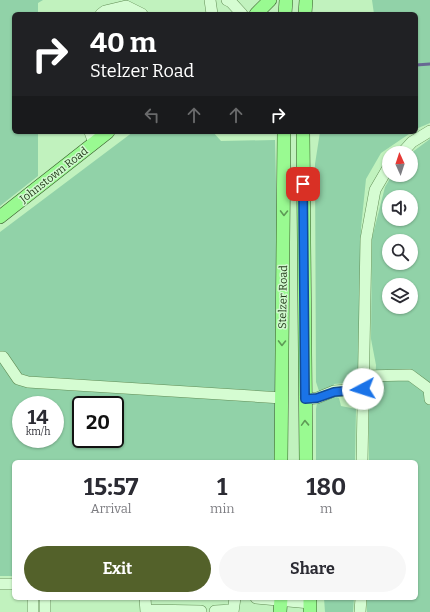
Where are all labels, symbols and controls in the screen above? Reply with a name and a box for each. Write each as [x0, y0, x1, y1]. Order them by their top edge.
text: 40 m [90, 26, 157, 59]
icon: right [24, 28, 76, 80]
text: Stelzer Road [90, 60, 194, 82]
icon: left [141, 104, 163, 126]
icon: ahead [183, 104, 205, 126]
icon: ahead [225, 104, 247, 126]
icon: right [267, 104, 289, 126]
street label: Johnstown Road [17, 144, 91, 206]
north arrow [382, 146, 418, 182]
map controls [382, 146, 418, 314]
pin [286, 167, 320, 201]
icon: arrive [292, 173, 314, 195]
button: sound [382, 190, 418, 226]
one-way arrow [280, 210, 288, 216]
button: search [382, 234, 418, 270]
street label: Stelzer Road [276, 265, 290, 329]
button: layers [382, 278, 418, 314]
one-way arrow [278, 340, 286, 346]
position arrow [342, 368, 384, 410]
speed limit sign: 20 [72, 396, 124, 448]
text: 14 [28, 405, 48, 429]
one-way arrow [301, 420, 310, 426]
text: km/h [26, 426, 50, 438]
text: 15:57 [84, 473, 138, 501]
text: 1 [217, 473, 227, 501]
text: 180 [306, 473, 346, 501]
text: Arrival [90, 501, 132, 516]
text: min [210, 501, 235, 516]
text: m [320, 501, 332, 516]
button: Exit [24, 546, 211, 592]
button: Share [219, 546, 406, 592]

